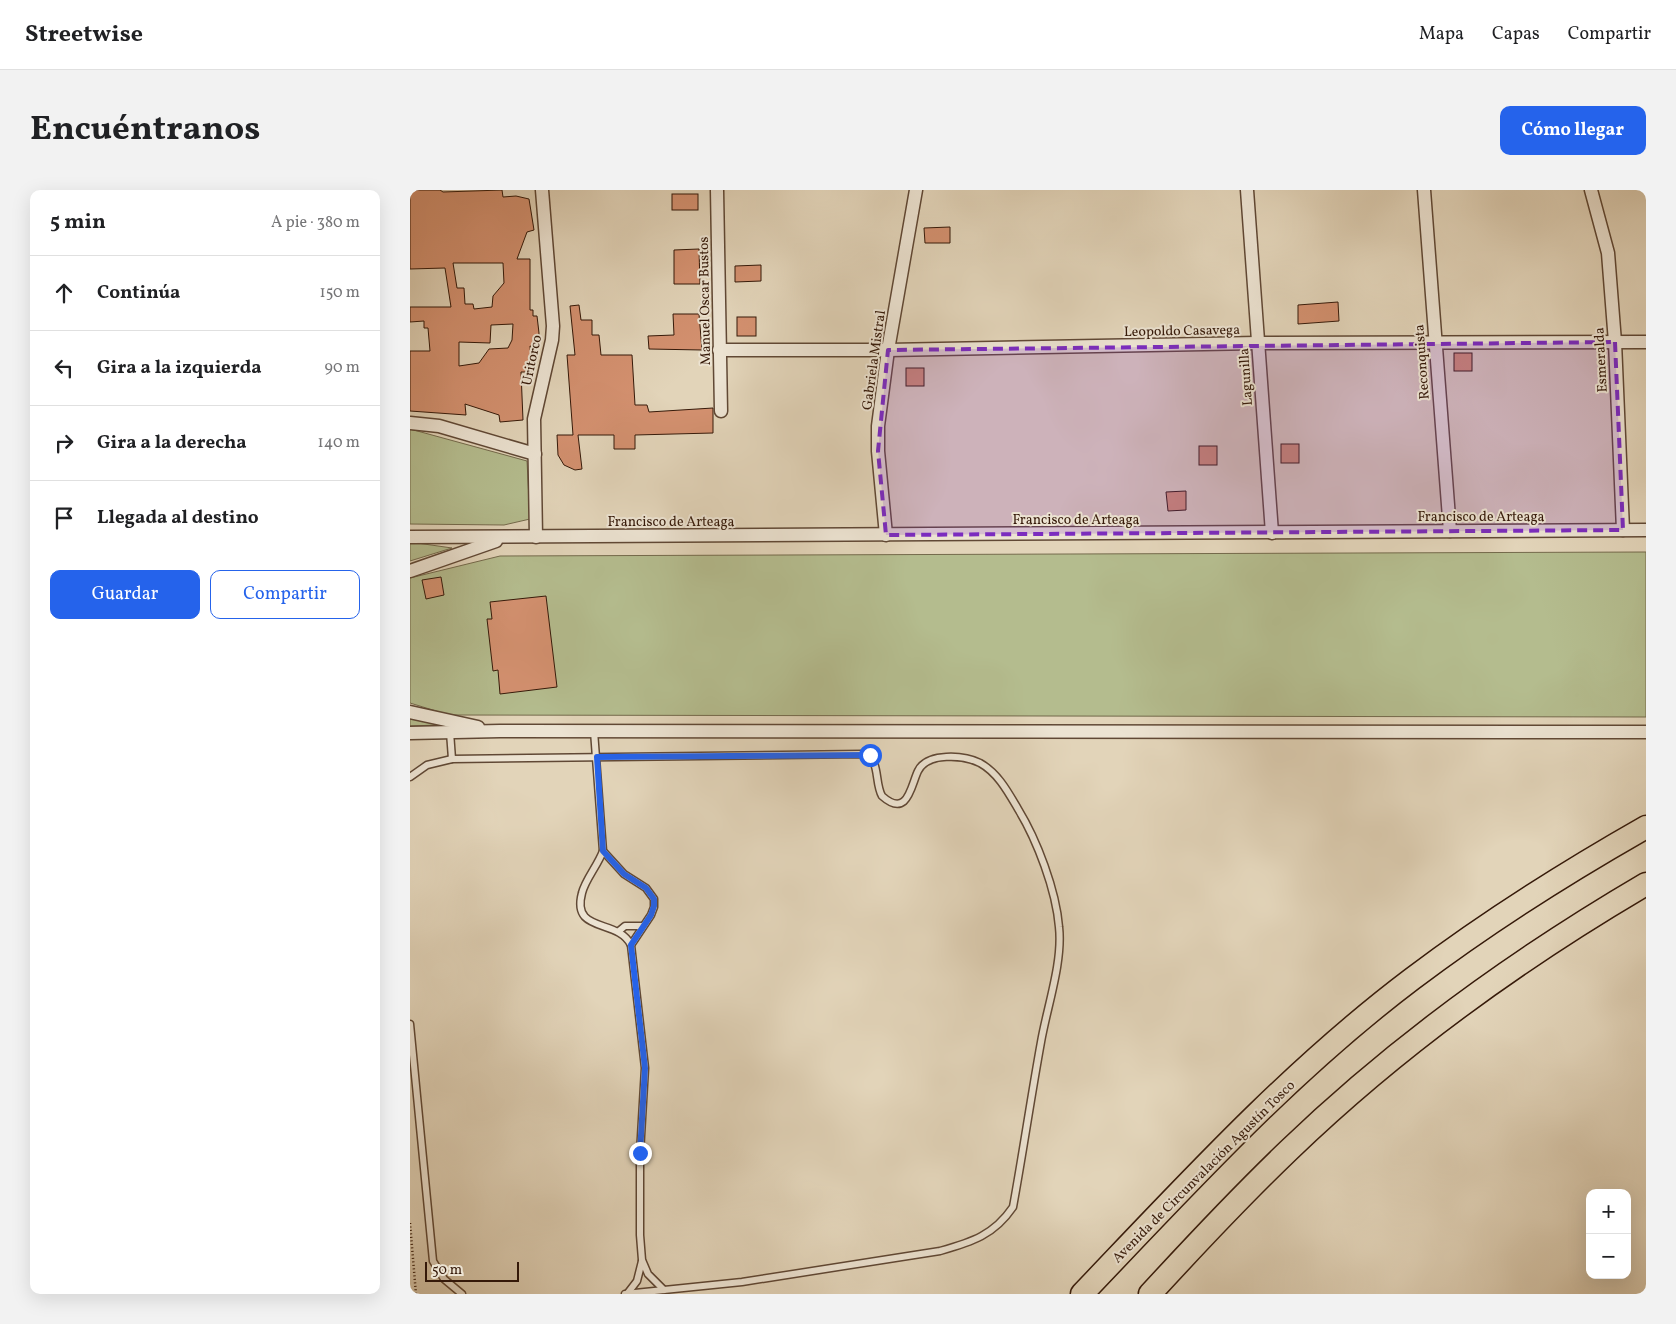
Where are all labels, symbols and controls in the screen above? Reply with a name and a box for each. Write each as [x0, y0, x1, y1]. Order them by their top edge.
text: Streetwise [25, 18, 143, 52]
text: Mapa [1419, 22, 1464, 47]
text: Capas [1492, 22, 1540, 47]
text: Compartir [1568, 22, 1651, 47]
text: Encuéntranos [30, 106, 260, 154]
button: Cómo llegar [1500, 106, 1646, 155]
text: 5 min [50, 208, 106, 237]
text: A pie · 380 m [271, 212, 360, 234]
street label: Manuel Oscar Bustos [695, 236, 716, 366]
icon: ahead [50, 279, 78, 307]
text: Continúa [97, 280, 180, 306]
text: 150 m [319, 282, 360, 304]
street label: Gabriela Mistral [858, 309, 891, 411]
street label: Leopoldo Casavega [1124, 321, 1240, 342]
street label: Reconquista [1410, 323, 1435, 400]
street label: Esmeralda [1590, 327, 1613, 393]
street label: Uritorco [518, 333, 547, 387]
street label: Lagunilla [1235, 347, 1258, 406]
icon: left [50, 354, 78, 382]
text: Gira a la izquierda [97, 355, 262, 381]
text: 90 m [324, 357, 360, 379]
icon: right [50, 429, 78, 457]
text: Gira a la derecha [97, 430, 247, 456]
text: 140 m [318, 432, 360, 454]
icon: arrive [50, 504, 78, 532]
text: Llegada al destino [97, 505, 259, 531]
street label: Francisco de Arteaga [1417, 508, 1545, 527]
street label: Francisco de Arteaga [1012, 511, 1140, 530]
street label: Francisco de Arteaga [607, 513, 735, 532]
button: Guardar [50, 570, 200, 619]
button: Compartir [210, 570, 360, 619]
route start [859, 744, 882, 767]
street label: Avenida de Circunvalación Agustín Tosco [1108, 1076, 1300, 1268]
route end [629, 1142, 652, 1165]
map controls [1586, 1189, 1631, 1279]
button: + [1586, 1189, 1631, 1234]
button: − [1586, 1234, 1631, 1279]
scale bar [425, 1259, 519, 1282]
text: 50 m [432, 1261, 462, 1280]

